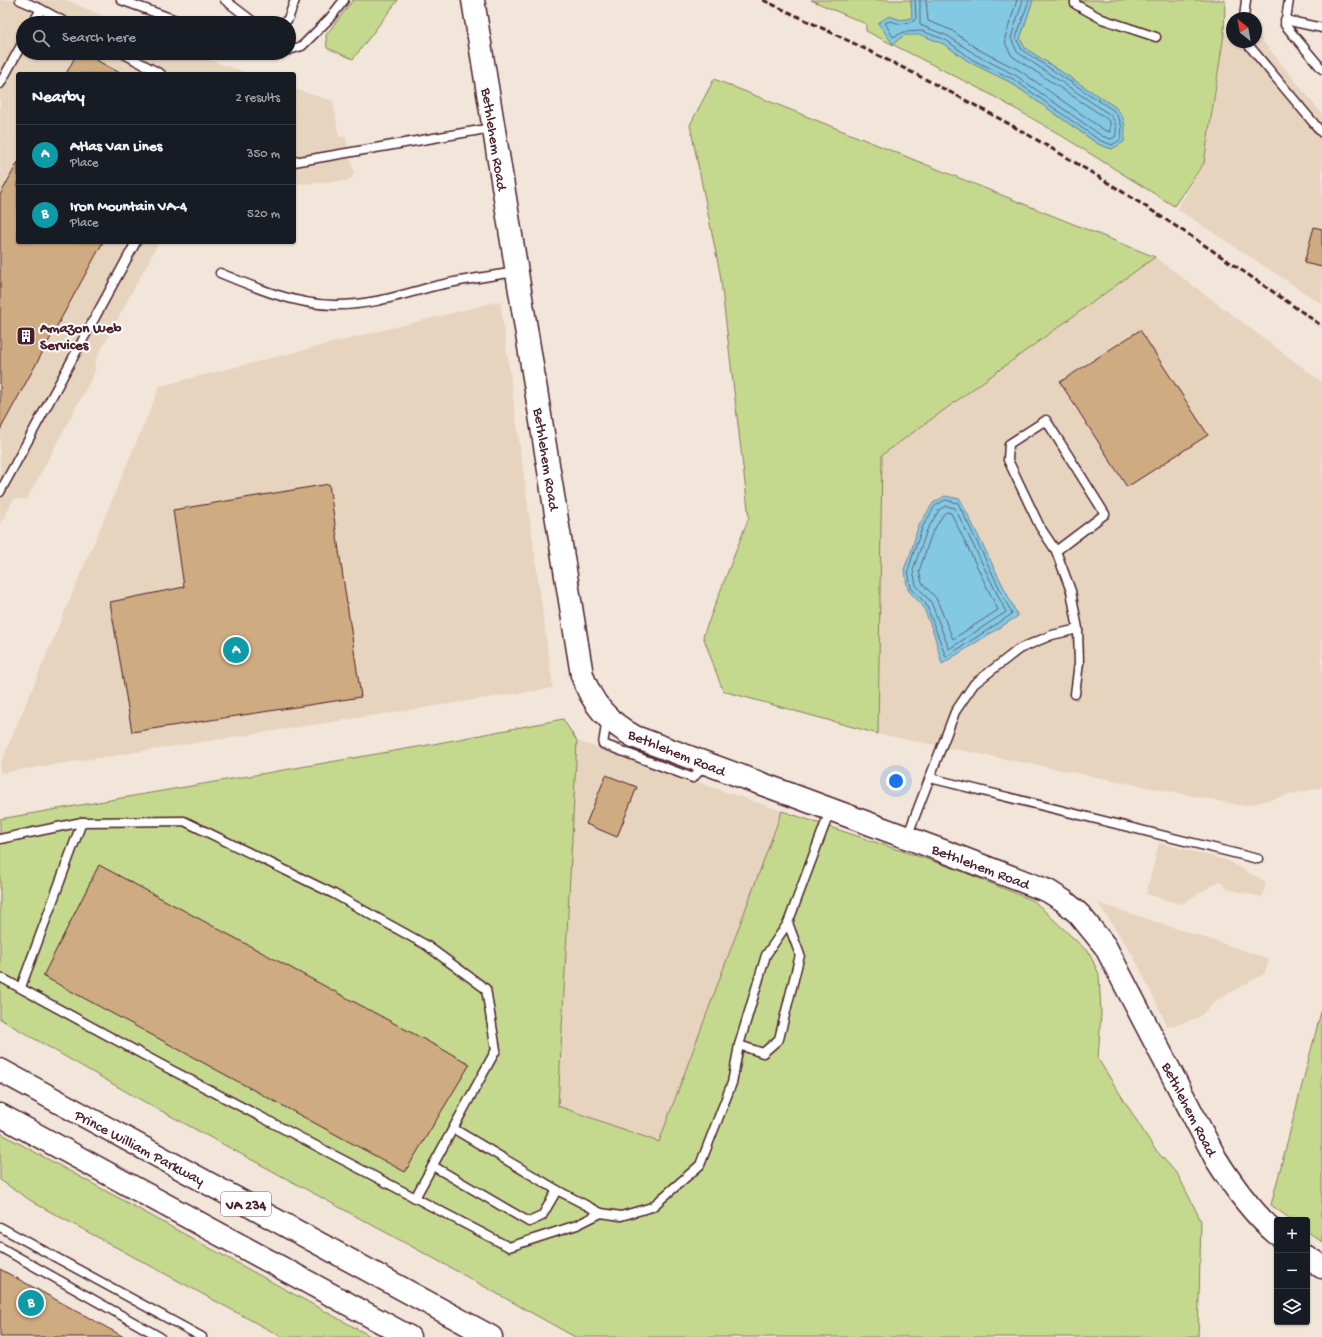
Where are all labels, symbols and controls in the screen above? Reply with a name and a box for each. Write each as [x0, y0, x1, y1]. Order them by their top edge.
north arrow [1226, 12, 1262, 48]
search box [16, 16, 296, 60]
icon: search [30, 27, 52, 49]
text: Search here [62, 29, 136, 47]
street label: Bethlehem Road [476, 86, 510, 193]
text: Nearby [32, 88, 85, 108]
text: 2 results [235, 91, 280, 106]
text: Atlas Van Lines [70, 138, 162, 156]
text: A [41, 147, 49, 162]
text: 350 m [247, 147, 280, 162]
text: Place [70, 156, 98, 171]
text: Iron Mountain VA-4 [70, 198, 187, 216]
text: B [42, 207, 48, 222]
text: 520 m [247, 207, 280, 222]
text: Place [70, 216, 98, 231]
place label: Amazon Web Services [39, 320, 121, 355]
building icon: Amazon Web Services [15, 325, 37, 347]
street label: Bethlehem Road [528, 406, 562, 513]
pin: A [223, 635, 249, 665]
street label: Bethlehem Road [624, 726, 729, 782]
your location [886, 771, 906, 791]
street label: Bethlehem Road [928, 841, 1033, 895]
street label: Bethlehem Road [1156, 1059, 1220, 1161]
street label: Prince William Parkway [70, 1106, 208, 1191]
road number: VA 234 [221, 1192, 271, 1216]
map controls [1274, 1217, 1310, 1325]
button: + [1274, 1217, 1310, 1253]
button: − [1274, 1253, 1310, 1289]
pin: B [18, 1288, 44, 1318]
button: layers [1274, 1289, 1310, 1325]

